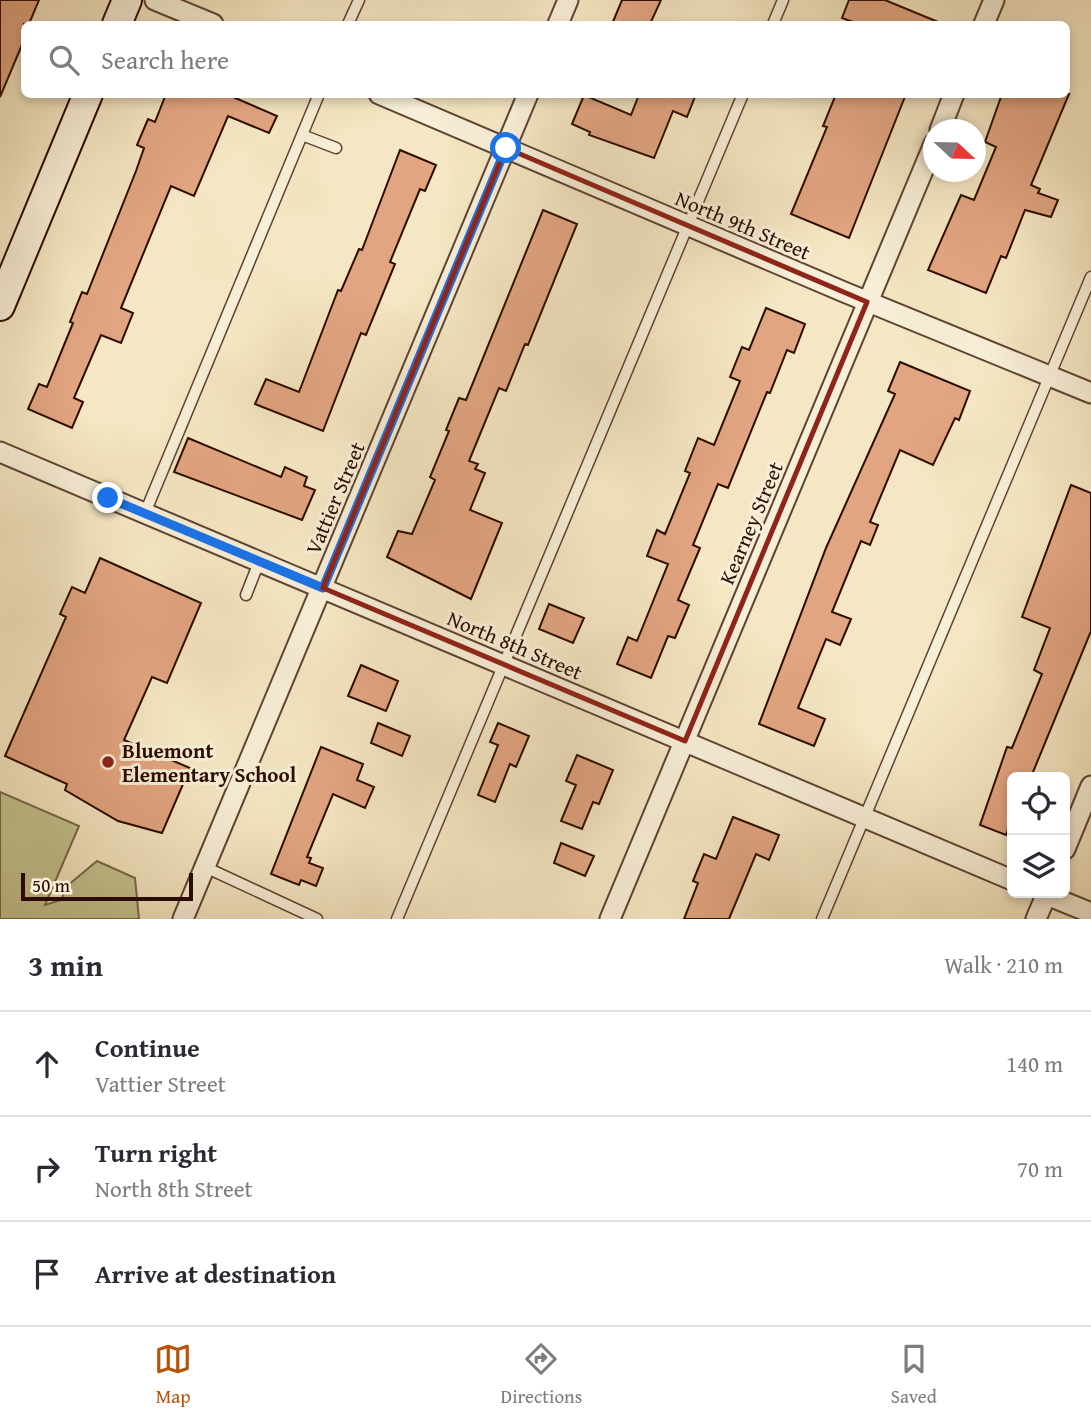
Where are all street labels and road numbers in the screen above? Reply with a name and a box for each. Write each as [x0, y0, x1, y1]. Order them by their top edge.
street label: North 9th Street [671, 183, 816, 268]
street label: Vattier Street [297, 436, 373, 559]
street label: Kearney Street [711, 456, 791, 589]
street label: North 8th Street [443, 603, 588, 688]

